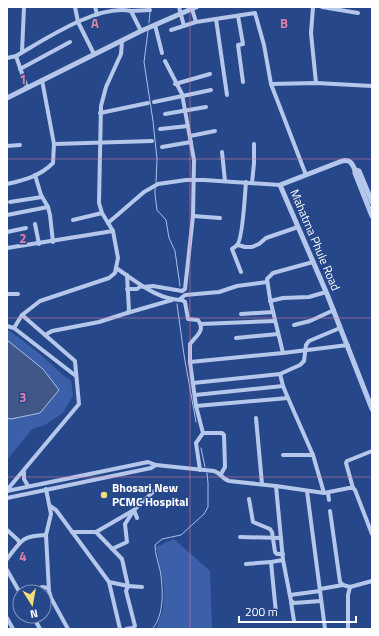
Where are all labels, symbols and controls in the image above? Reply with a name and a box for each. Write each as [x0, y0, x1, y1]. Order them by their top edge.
text: A [91, 13, 99, 33]
text: B [280, 13, 288, 33]
text: 1 [19, 69, 27, 89]
street label: Mahatma Phule Road [285, 186, 345, 294]
text: 2 [19, 228, 27, 248]
text: 3 [19, 387, 27, 407]
place label: Bhosari New PCMC Hospital [112, 478, 189, 511]
marker: Bhosari New PCMC Hospital [99, 490, 109, 500]
text: 4 [19, 546, 27, 566]
north arrow [12, 584, 52, 624]
scale bar [239, 598, 356, 624]
text: 200 m [245, 602, 278, 621]
text: N [29, 605, 39, 622]

